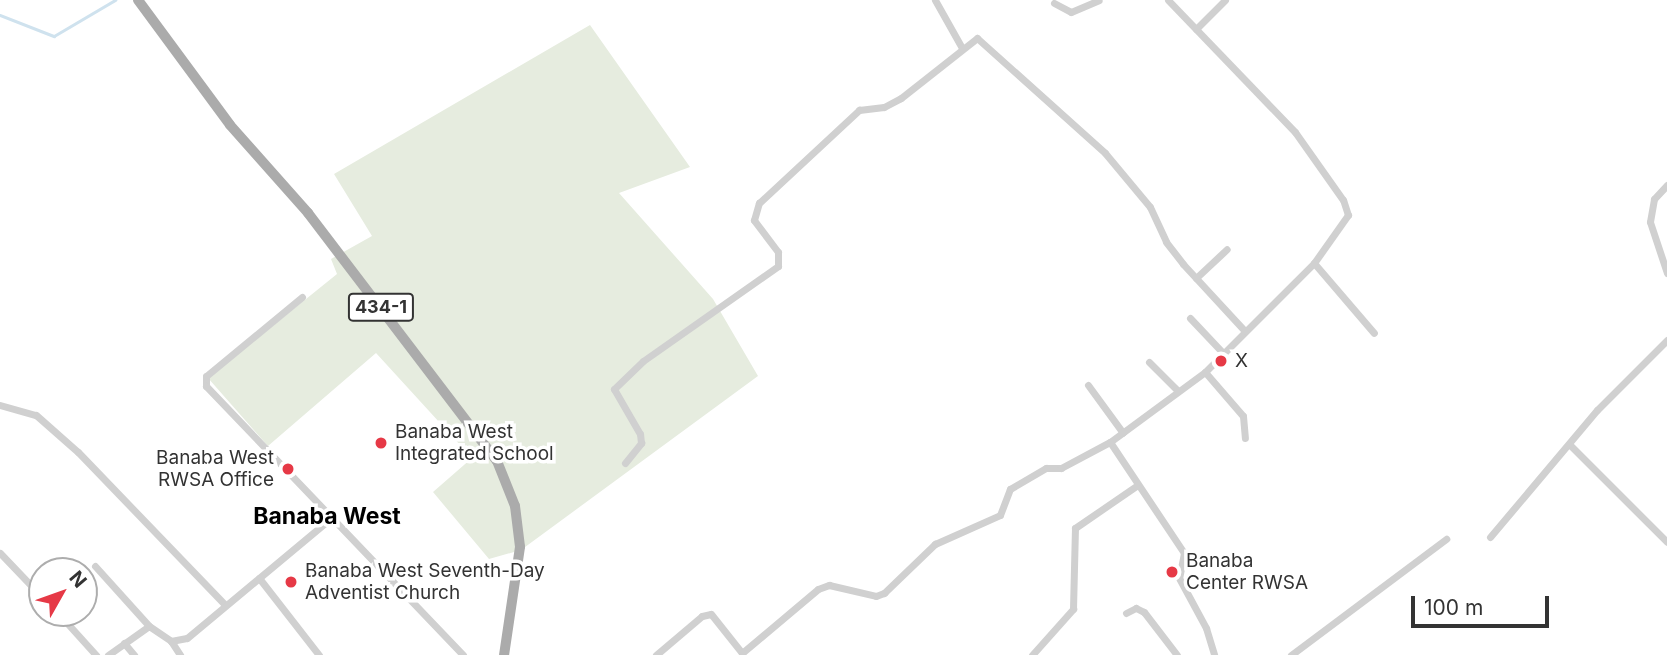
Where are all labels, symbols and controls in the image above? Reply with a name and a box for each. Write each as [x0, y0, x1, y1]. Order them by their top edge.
road number: 434-1 [348, 292, 414, 321]
place label: X [1235, 350, 1248, 372]
marker: X [1213, 353, 1229, 369]
place label: Banaba West Integrated School [395, 421, 554, 465]
marker: Banaba West Integrated School [373, 435, 389, 451]
place label: Banaba West RWSA Office [156, 447, 274, 491]
marker: Banaba West RWSA Office [280, 461, 296, 477]
district label: Banaba West [253, 502, 401, 530]
place label: Banaba Center RWSA [1186, 550, 1308, 594]
north arrow [28, 557, 98, 627]
place label: Banaba West Seventh-Day Adventist Church [305, 560, 545, 604]
marker: Banaba Center RWSA [1164, 564, 1180, 580]
text: N [64, 567, 91, 592]
marker: Banaba West Seventh-Day Adventist Church [283, 574, 299, 590]
scale bar [1415, 582, 1553, 626]
text: 100 m [1424, 595, 1483, 620]

